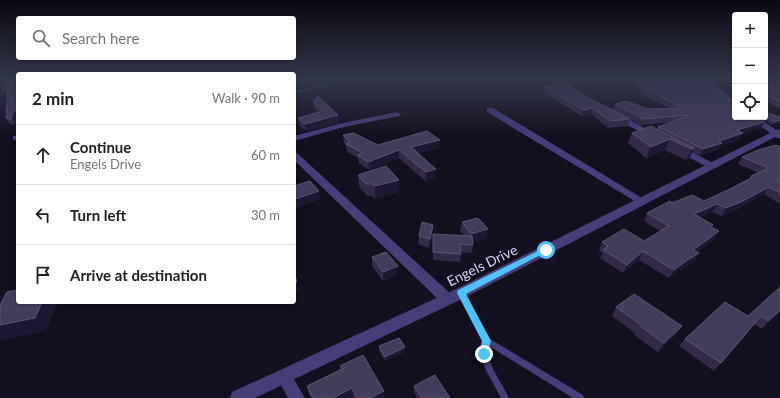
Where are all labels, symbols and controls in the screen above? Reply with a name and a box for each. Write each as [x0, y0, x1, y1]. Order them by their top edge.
map controls [732, 12, 768, 120]
button: + [732, 12, 768, 48]
search box [16, 16, 296, 60]
icon: search [30, 27, 52, 49]
text: Search here [62, 29, 139, 47]
button: − [732, 48, 768, 84]
button: locate [732, 84, 768, 120]
text: 2 min [32, 88, 74, 109]
text: Walk · 90 m [212, 90, 280, 106]
text: Continue [70, 138, 131, 156]
icon: ahead [32, 144, 54, 166]
text: 60 m [251, 147, 280, 163]
text: Engels Drive [70, 156, 141, 172]
icon: left [32, 204, 54, 226]
text: Turn left [70, 206, 126, 224]
text: 30 m [251, 207, 280, 223]
street label: Engels Drive [444, 241, 520, 289]
route start [537, 241, 555, 259]
icon: arrive [32, 264, 54, 286]
text: Arrive at destination [70, 266, 207, 284]
route end [475, 345, 493, 363]

